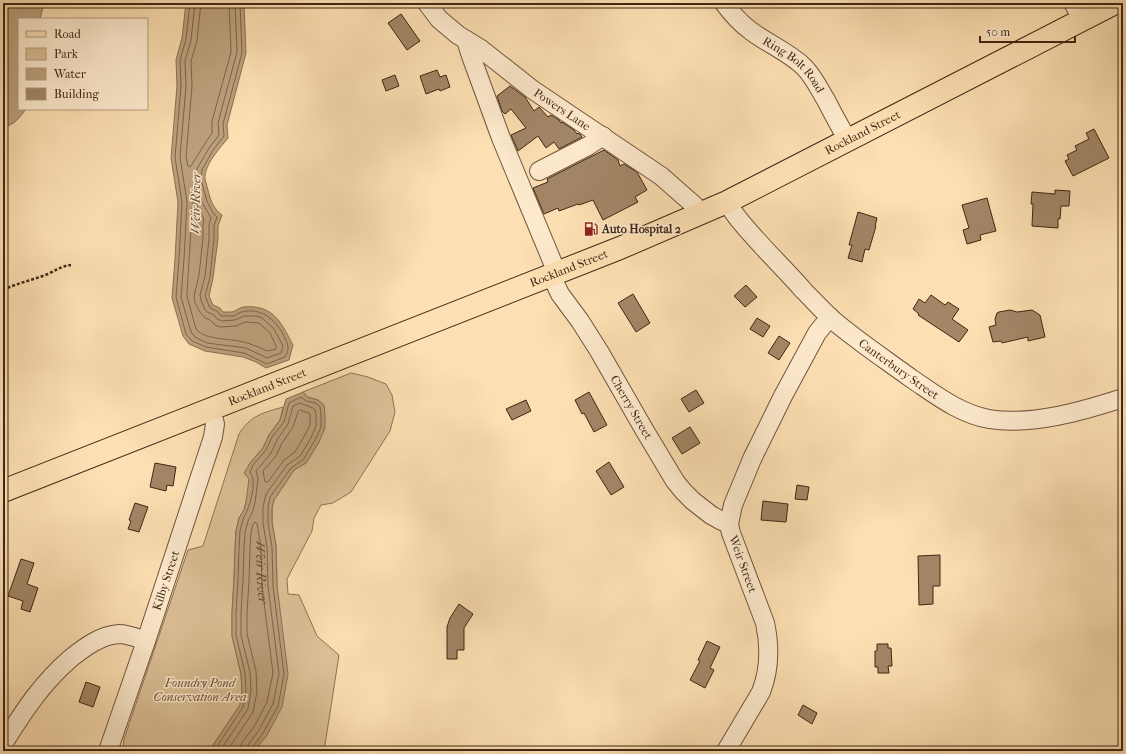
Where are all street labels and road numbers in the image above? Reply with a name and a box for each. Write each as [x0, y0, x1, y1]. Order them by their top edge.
street label: Ring Bolt Road [760, 34, 827, 96]
street label: Powers Lane [531, 86, 593, 134]
street label: Rockland Street [823, 107, 903, 158]
street label: Rockland Street [528, 246, 610, 290]
street label: Canterbury Street [856, 336, 942, 402]
street label: Rockland Street [226, 365, 309, 409]
street label: Cherry Street [607, 373, 656, 442]
street label: Weir Street [726, 533, 760, 595]
street label: Kilby Street [149, 548, 182, 612]

